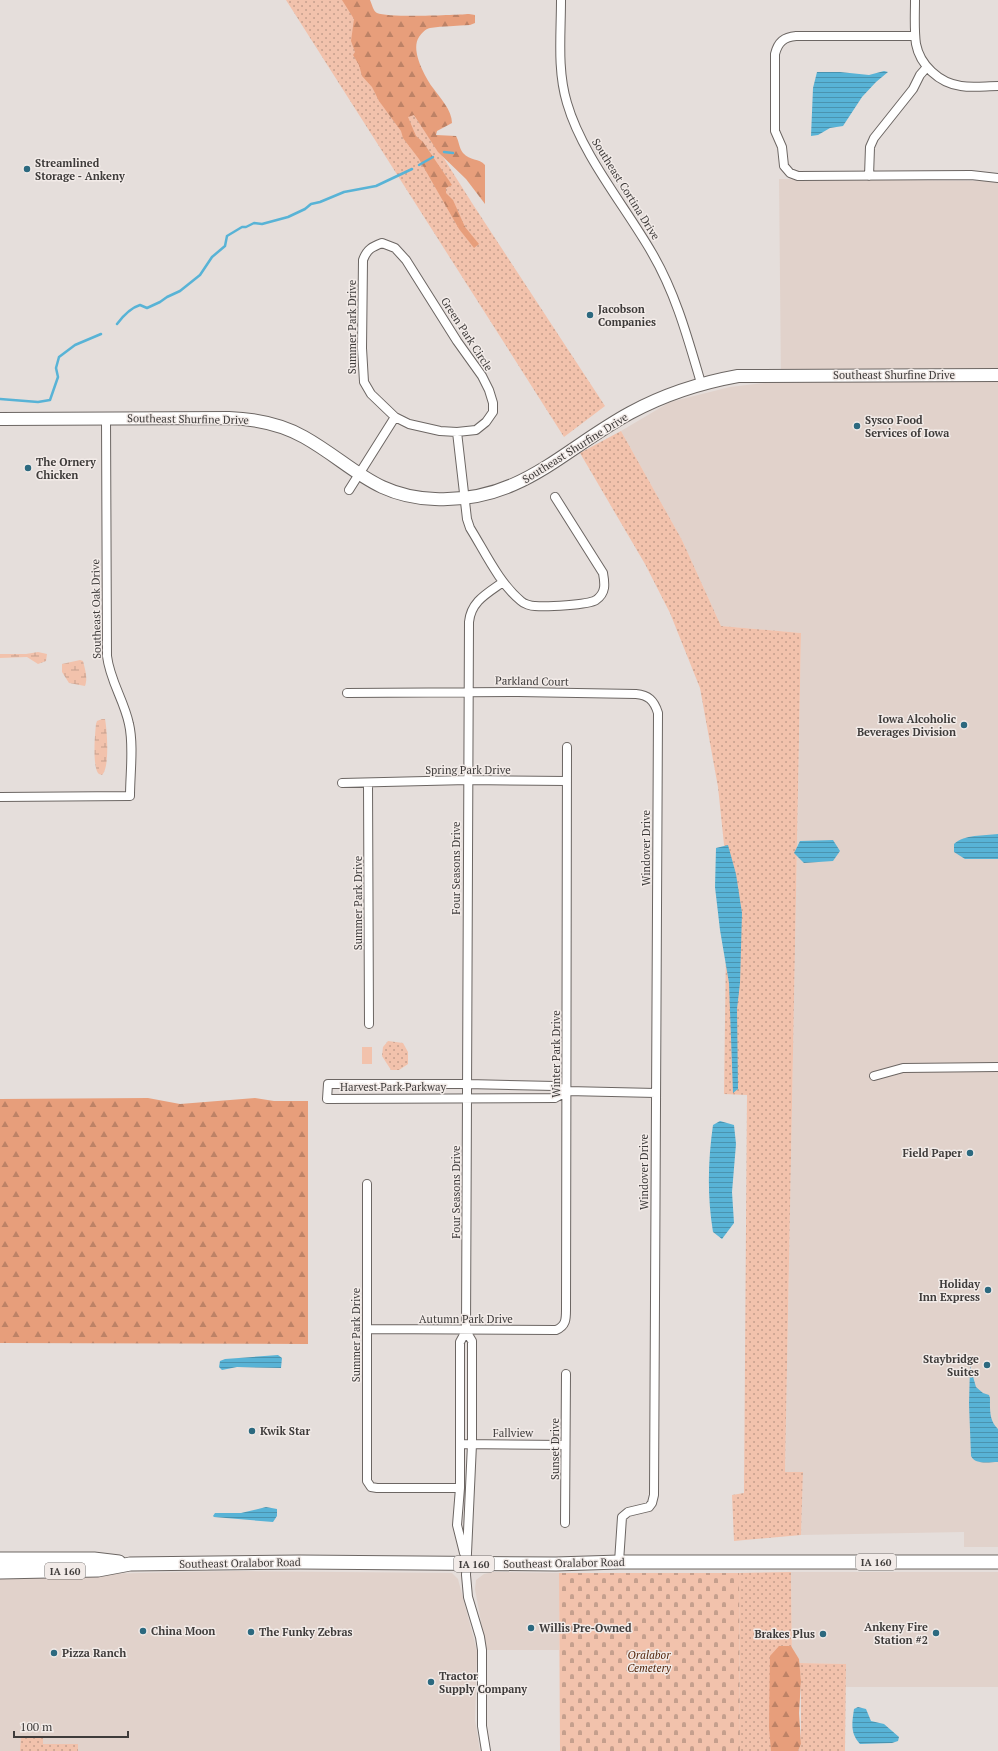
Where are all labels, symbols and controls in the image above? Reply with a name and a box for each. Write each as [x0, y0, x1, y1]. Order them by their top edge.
street label: Southeast Cortina Drive [589, 136, 663, 243]
place label: Streamlined Storage - Ankeny [35, 156, 125, 183]
marker: Streamlined Storage - Ankeny [22, 164, 32, 174]
street label: Summer Park Drive [345, 279, 359, 374]
street label: Green Park Circle [438, 294, 496, 374]
place label: Jacobson Companies [598, 302, 656, 329]
marker: Jacobson Companies [585, 310, 595, 320]
street label: Southeast Shurfine Drive [833, 368, 955, 382]
street label: Southeast Shurfine Drive [520, 410, 631, 486]
street label: Southeast Shurfine Drive [127, 411, 250, 427]
place label: Sysco Food Services of Iowa [865, 413, 949, 440]
marker: Sysco Food Services of Iowa [852, 421, 862, 431]
place label: The Ornery Chicken [36, 455, 96, 482]
marker: The Ornery Chicken [23, 463, 33, 473]
street label: Southeast Oak Drive [88, 559, 104, 659]
street label: Parkland Court [495, 673, 569, 689]
place label: Iowa Alcoholic Beverages Division [857, 712, 957, 739]
marker: Iowa Alcoholic Beverages Division [959, 720, 969, 730]
street label: Spring Park Drive [425, 763, 511, 777]
street label: Windover Drive [639, 809, 653, 886]
street label: Four Seasons Drive [449, 821, 463, 915]
street label: Summer Park Drive [351, 855, 365, 950]
street label: Winter Park Drive [549, 1010, 563, 1098]
street label: Harvest Park Parkway [340, 1080, 447, 1094]
street label: Windover Drive [637, 1133, 651, 1210]
street label: Four Seasons Drive [449, 1145, 463, 1239]
place label: Field Paper [902, 1146, 962, 1160]
marker: Field Paper [965, 1148, 975, 1158]
place label: Holiday Inn Express [919, 1277, 980, 1304]
marker: Holiday Inn Express [983, 1285, 993, 1295]
street label: Summer Park Drive [349, 1287, 363, 1382]
street label: Autumn Park Drive [419, 1312, 513, 1326]
place label: Staybridge Suites [923, 1352, 979, 1379]
marker: Staybridge Suites [982, 1360, 992, 1370]
street label: Sunset Drive [548, 1418, 562, 1480]
place label: Kwik Star [260, 1424, 310, 1438]
marker: Kwik Star [247, 1426, 257, 1436]
street label: Fallview [493, 1426, 534, 1440]
road number: IA 160 [856, 1554, 896, 1570]
street label: Southeast Oralabor Road [179, 1555, 301, 1571]
street label: Southeast Oralabor Road [503, 1555, 625, 1571]
road number: IA 160 [454, 1556, 494, 1572]
road number: IA 160 [45, 1563, 85, 1579]
place label: Ankeny Fire Station #2 [864, 1620, 928, 1647]
place label: Willis Pre-Owned [539, 1621, 632, 1635]
marker: Willis Pre-Owned [526, 1623, 536, 1633]
place label: China Moon [151, 1624, 215, 1638]
place label: The Funky Zebras [259, 1625, 353, 1639]
marker: China Moon [138, 1626, 148, 1636]
marker: The Funky Zebras [246, 1627, 256, 1637]
place label: Brakes Plus [754, 1627, 815, 1641]
marker: Ankeny Fire Station #2 [931, 1628, 941, 1638]
marker: Brakes Plus [818, 1629, 828, 1639]
place label: Pizza Ranch [62, 1646, 126, 1660]
marker: Pizza Ranch [49, 1648, 59, 1658]
park label: Oralabor Cemetery [627, 1648, 672, 1675]
place label: Tractor Supply Company [439, 1669, 527, 1696]
marker: Tractor Supply Company [426, 1677, 436, 1687]
scale bar [14, 1713, 128, 1739]
text: 100 m [20, 1719, 53, 1734]

